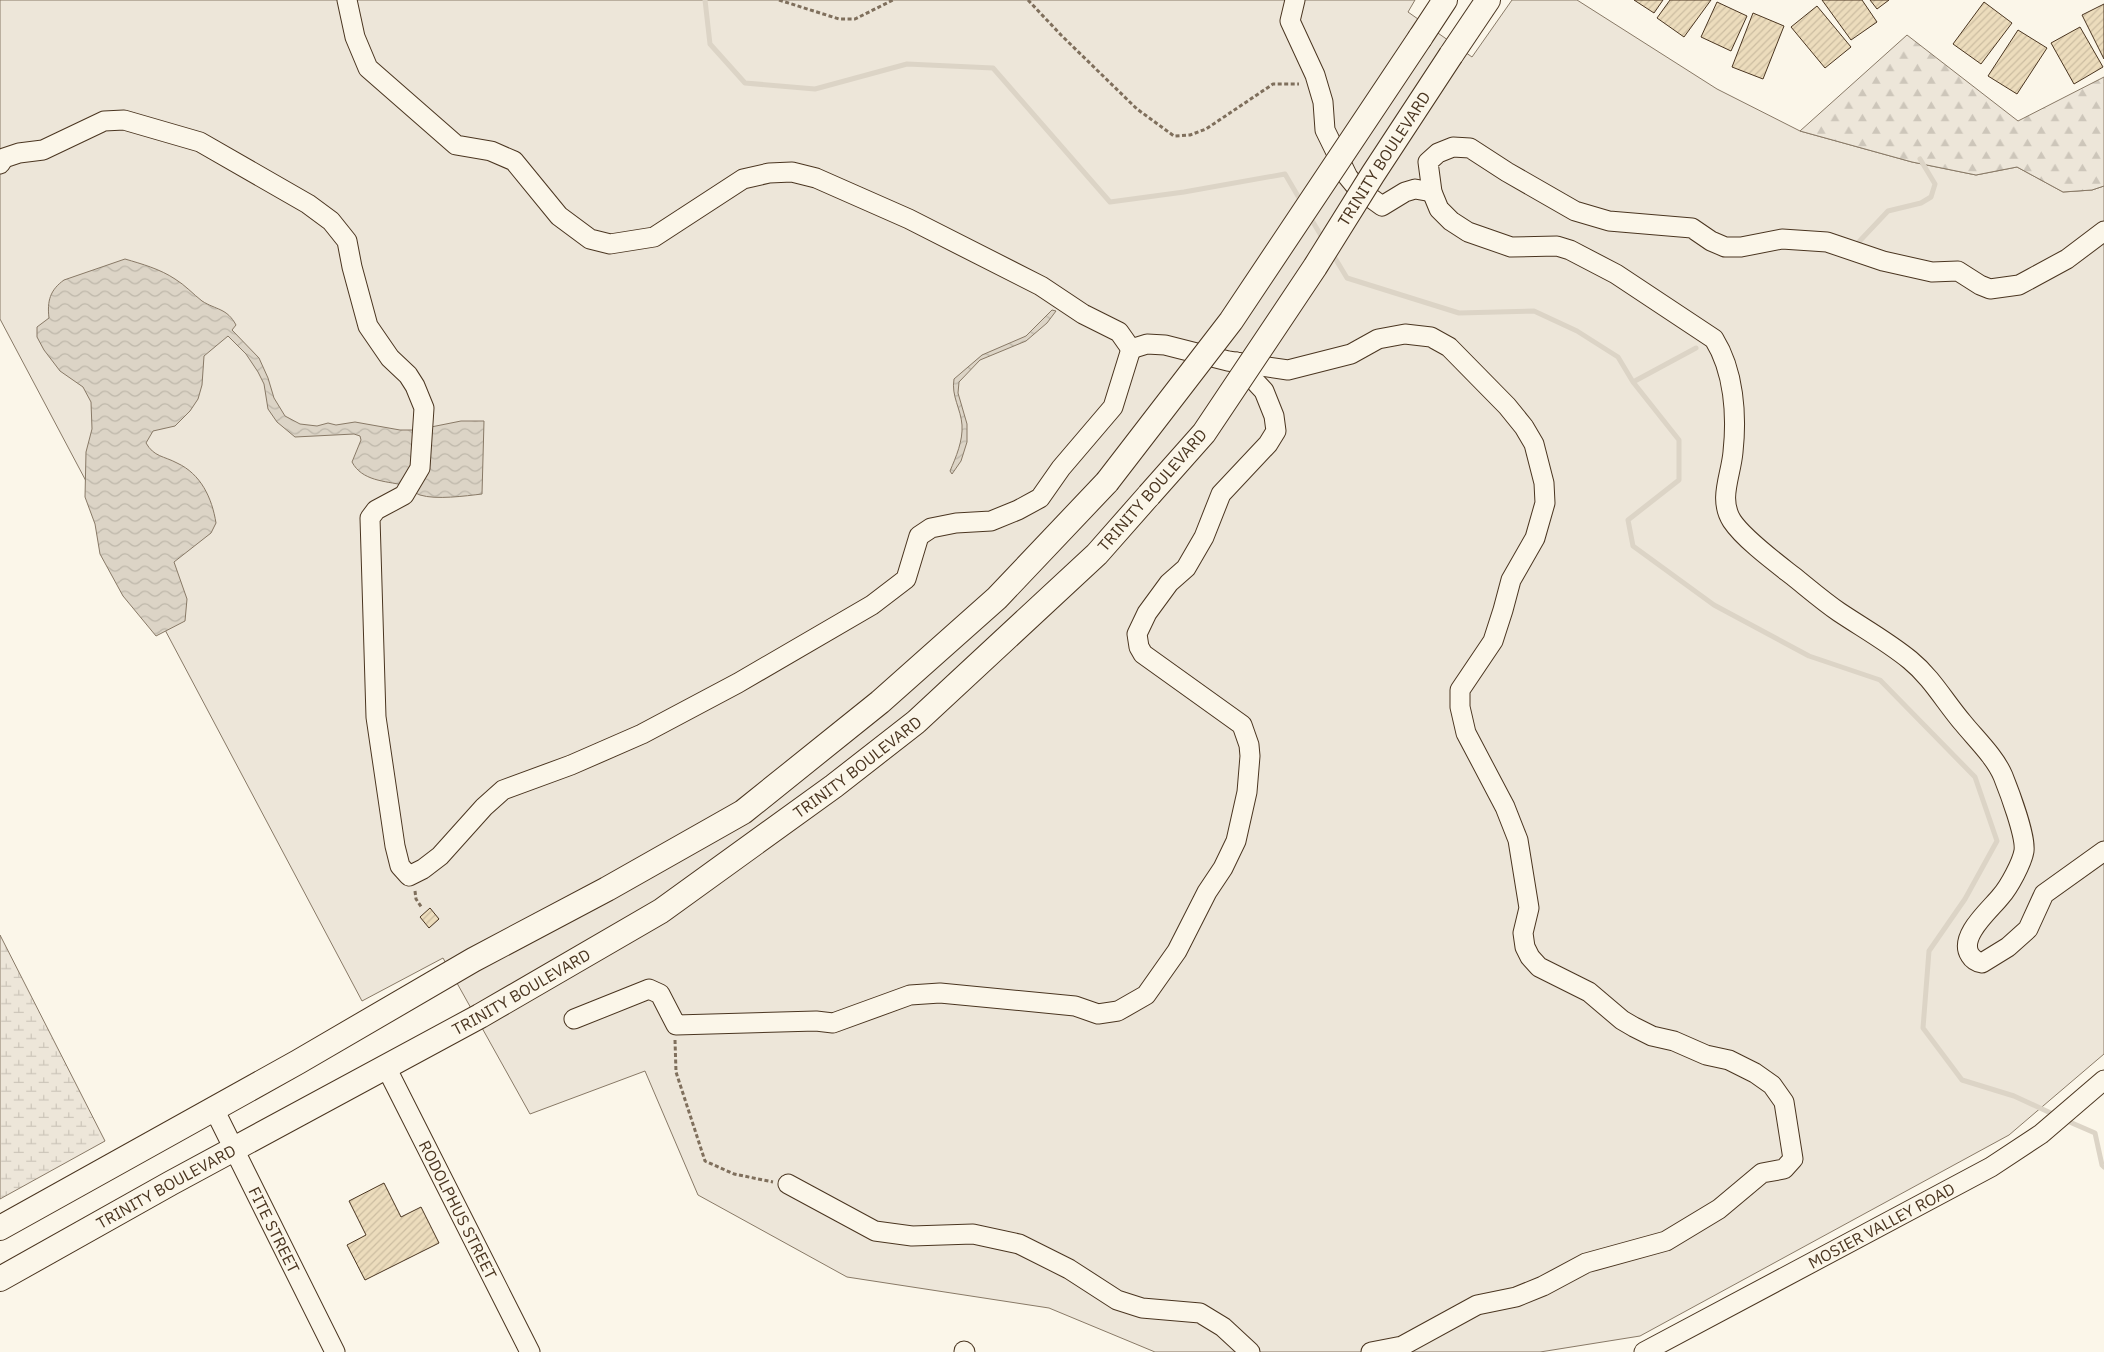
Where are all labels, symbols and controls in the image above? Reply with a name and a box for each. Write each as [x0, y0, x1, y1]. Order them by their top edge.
street label: TRINITY BOULEVARD [1333, 87, 1434, 230]
street label: TRINITY BOULEVARD [1093, 425, 1211, 555]
street label: TRINITY BOULEVARD [789, 712, 925, 822]
street label: TRINITY BOULEVARD [448, 944, 594, 1039]
street label: RODOLPHUS STREET [415, 1137, 502, 1283]
street label: TRINITY BOULEVARD [93, 1140, 239, 1233]
street label: MOSIER VALLEY ROAD [1805, 1178, 1958, 1273]
street label: FITE STREET [244, 1183, 304, 1276]

